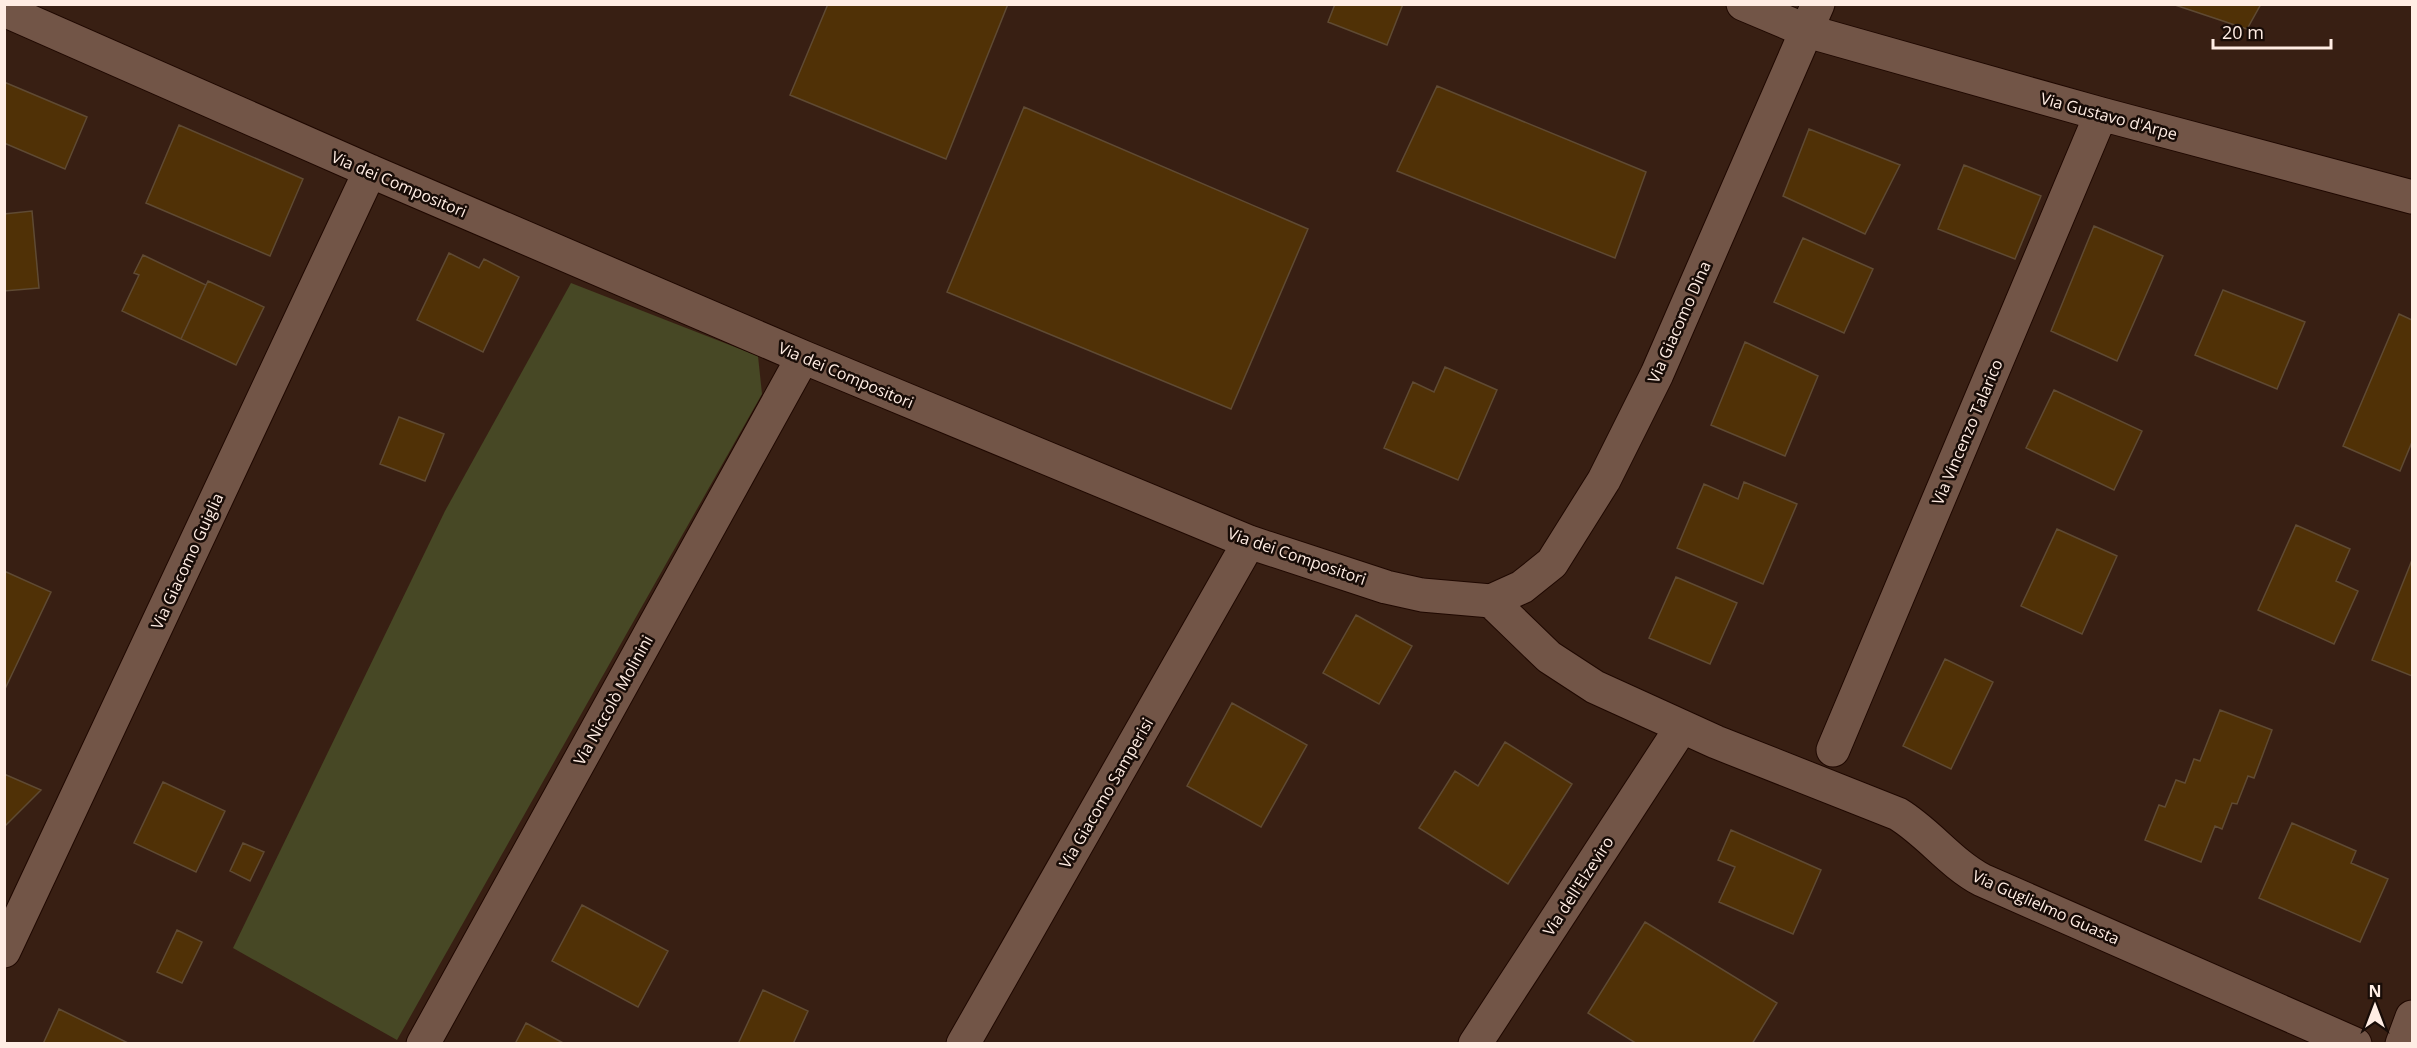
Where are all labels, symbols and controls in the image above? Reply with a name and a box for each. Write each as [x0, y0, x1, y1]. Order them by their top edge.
scale bar [2213, 12, 2332, 50]
text: 20 m [2222, 20, 2264, 44]
street label: Via Gustavo d'Arpe [2038, 87, 2180, 145]
street label: Via dei Compositori [328, 146, 470, 222]
street label: Via Giacomo Dina [1642, 257, 1716, 387]
street label: Via dei Compositori [775, 337, 917, 413]
street label: Via Vincenzo Talarico [1926, 356, 2008, 508]
street label: Via Giacomo Guiglia [146, 489, 228, 633]
street label: Via dei Compositori [1225, 522, 1369, 590]
street label: Via Niccolò Molinini [568, 631, 658, 769]
street label: Via Giacomo Samperisi [1054, 714, 1158, 872]
street label: Via dell'Elzeviro [1538, 832, 1618, 940]
street label: Via Guglielmo Guasta [1969, 865, 2123, 949]
north arrow [2345, 976, 2405, 1036]
text: N [2368, 980, 2382, 1002]

